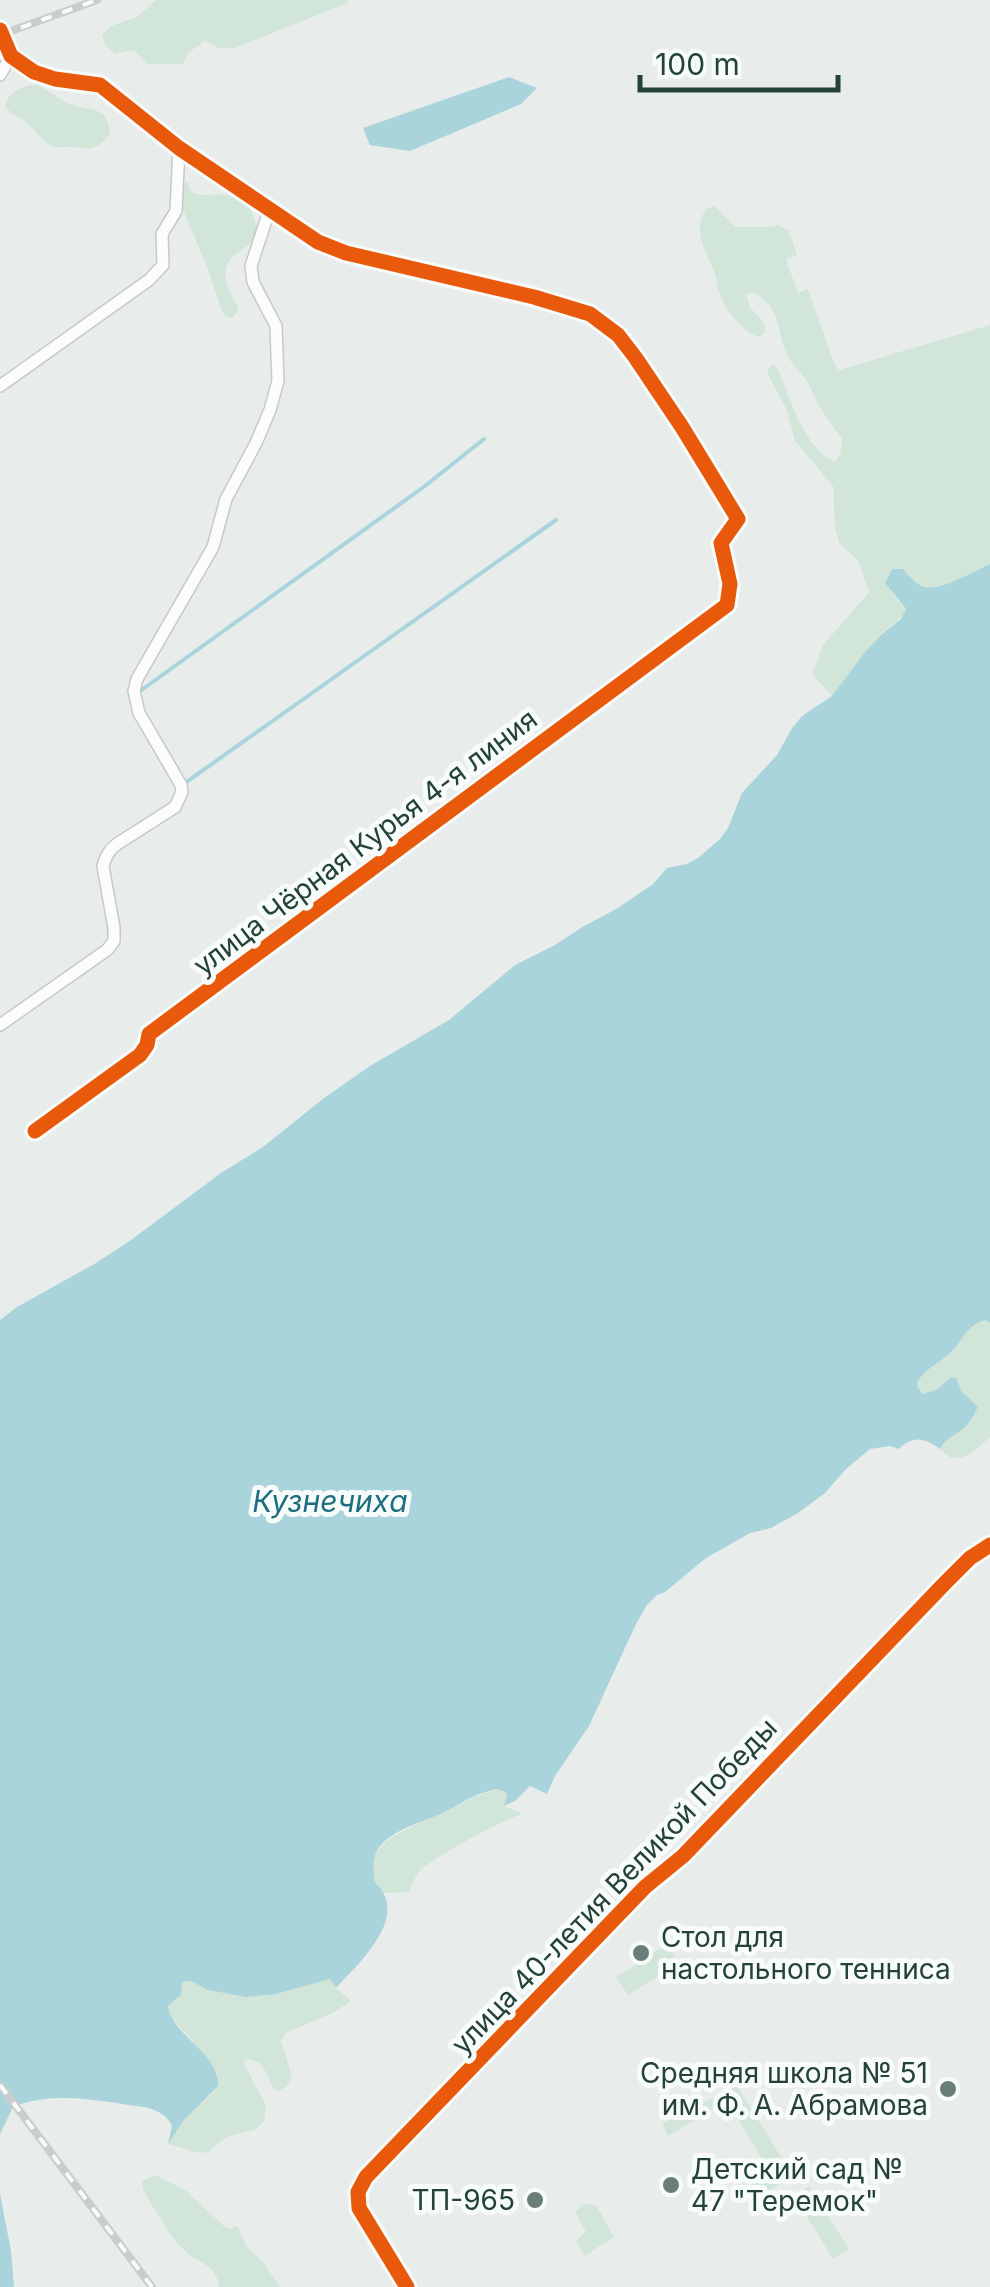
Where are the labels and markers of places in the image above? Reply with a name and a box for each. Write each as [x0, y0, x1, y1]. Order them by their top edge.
place label: Стол для настольного тенниса [661, 1920, 951, 1986]
marker: Стол для настольного тенниса [630, 1942, 652, 1964]
place label: Средняя школа № 51 им. Ф. А. Абрамова [640, 2056, 928, 2122]
marker: Средняя школа № 51 им. Ф. А. Абрамова [937, 2078, 959, 2100]
place label: Детский сад № 47 "Теремок" [691, 2152, 903, 2218]
marker: Детский сад № 47 "Теремок" [660, 2174, 682, 2196]
place label: ТП-965 [411, 2183, 515, 2217]
marker: ТП-965 [524, 2189, 546, 2211]

